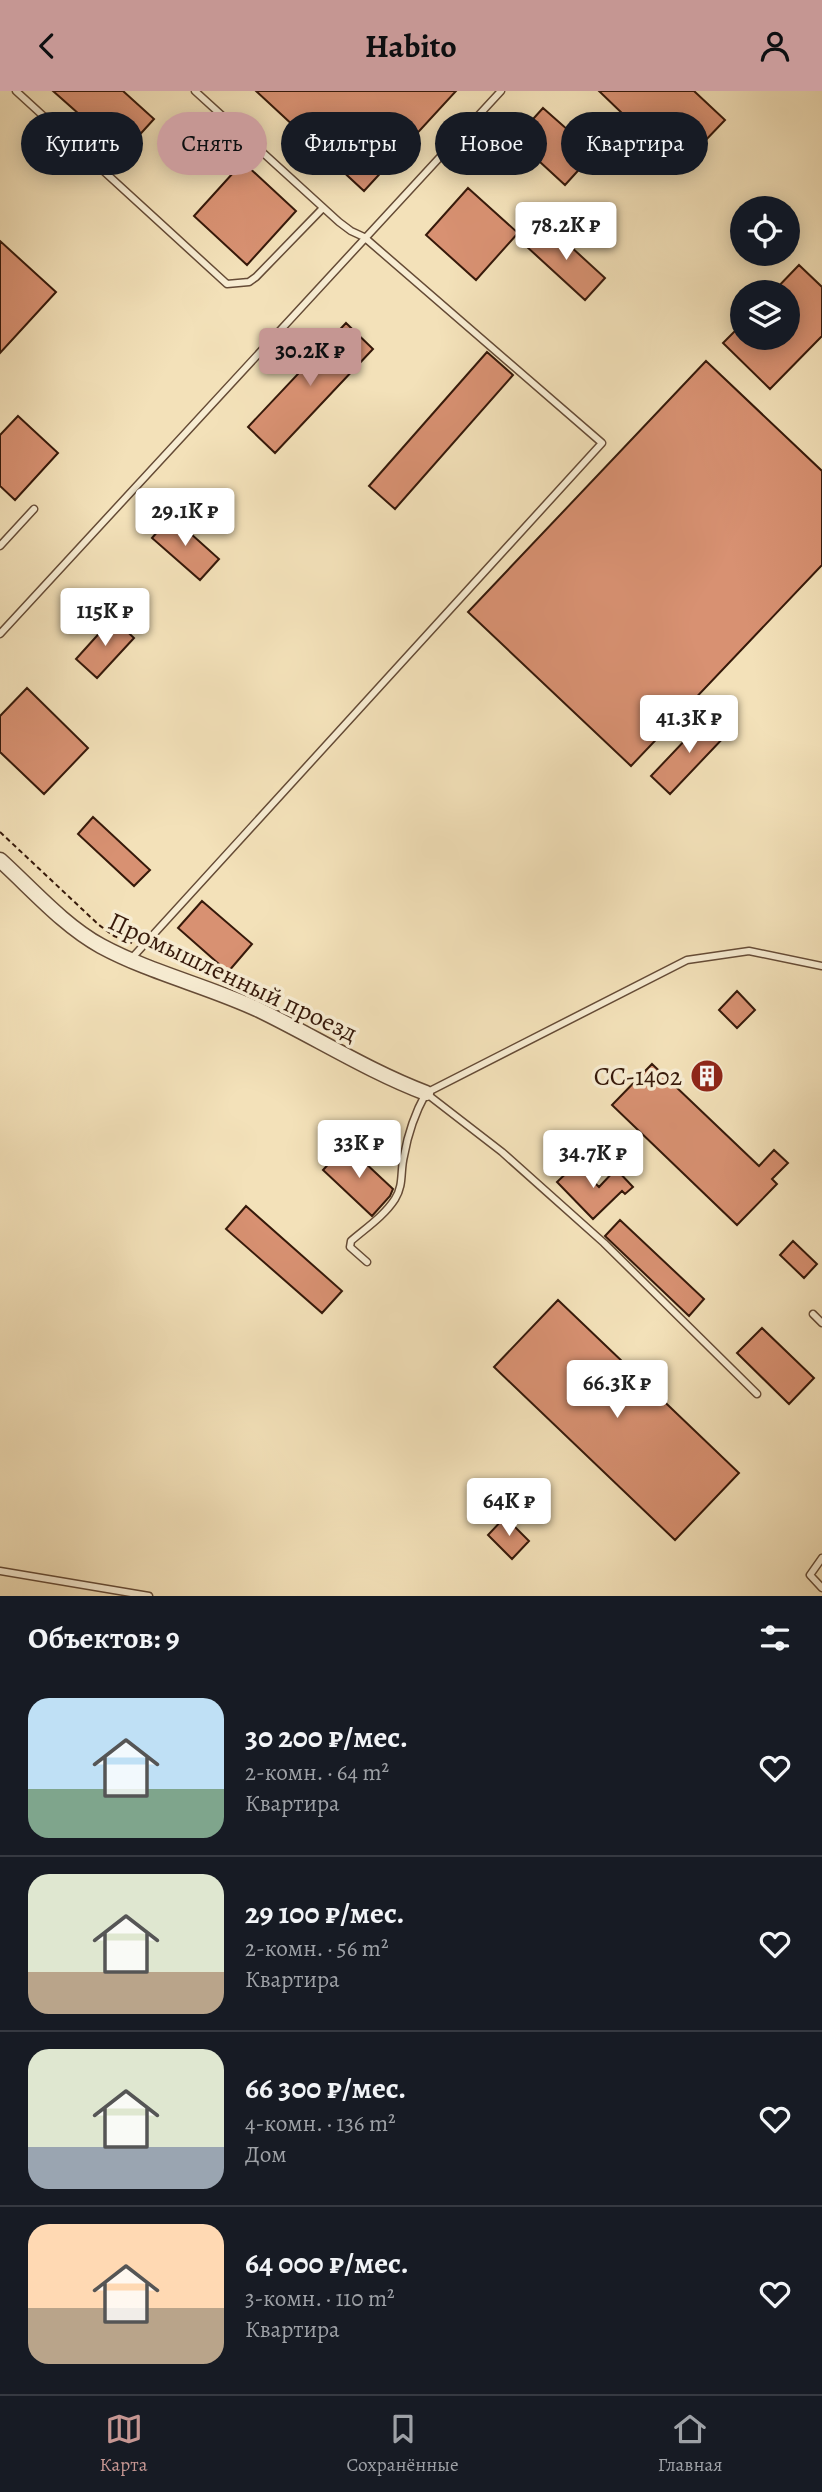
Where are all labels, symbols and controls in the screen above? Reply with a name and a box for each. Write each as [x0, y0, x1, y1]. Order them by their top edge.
text: Habito [365, 24, 457, 68]
icon: back [28, 27, 66, 65]
icon: person [756, 27, 794, 65]
chip: Купить [21, 112, 143, 175]
chip: Снять [157, 112, 267, 175]
chip: Фильтры [281, 112, 421, 175]
chip: Новое [435, 112, 547, 175]
chip: Квартира [561, 112, 708, 175]
map controls [730, 196, 800, 350]
button: locate [730, 196, 800, 266]
pin: 78.2K ₽ [501, 202, 631, 262]
text: 78.2K ₽ [531, 209, 601, 240]
button: layers [730, 280, 800, 350]
pin: 30.2K ₽ [245, 329, 375, 388]
text: 30.2K ₽ [275, 335, 345, 366]
pin: 29.1K ₽ [120, 489, 250, 548]
text: 29.1K ₽ [151, 495, 219, 526]
pin: 115K ₽ [48, 589, 162, 648]
text: 115K ₽ [76, 595, 134, 626]
pin: 41.3K ₽ [624, 695, 754, 755]
text: 41.3K ₽ [656, 702, 722, 733]
street label: Промышленный проезд [103, 904, 363, 1050]
building icon: СС-1402 [688, 1057, 726, 1095]
place label: СС-1402 [594, 1059, 682, 1094]
pin: 33K ₽ [310, 1121, 408, 1180]
text: 33K ₽ [334, 1127, 384, 1158]
pin: 34.7K ₽ [528, 1131, 658, 1190]
text: 34.7K ₽ [559, 1137, 627, 1168]
pin: 66.3K ₽ [552, 1361, 682, 1420]
text: 66.3K ₽ [583, 1367, 651, 1398]
pin: 64K ₽ [460, 1479, 558, 1538]
text: 64K ₽ [483, 1485, 535, 1516]
text: Объектов: 9 [28, 1618, 180, 1658]
icon: filters [756, 1619, 794, 1657]
text: 30 200 ₽/мес. [245, 1717, 408, 1757]
icon: home [84, 1726, 168, 1810]
icon: heart [756, 1749, 794, 1787]
text: 2-комн. · 64 m² [245, 1757, 389, 1788]
text: Квартира [245, 1788, 340, 1819]
text: 29 100 ₽/мес. [245, 1893, 405, 1933]
icon: home [84, 1902, 168, 1986]
icon: heart [756, 1925, 794, 1963]
text: 2-комн. · 56 m² [245, 1933, 389, 1964]
text: Квартира [245, 1964, 340, 1995]
text: 66 300 ₽/мес. [245, 2068, 406, 2108]
icon: home [84, 2077, 168, 2161]
icon: heart [756, 2100, 794, 2138]
text: 4-комн. · 136 m² [245, 2108, 396, 2139]
text: Дом [245, 2139, 287, 2170]
text: 64 000 ₽/мес. [245, 2243, 409, 2283]
icon: home [84, 2252, 168, 2336]
icon: heart [756, 2275, 794, 2313]
text: 3-комн. · 110 m² [245, 2283, 395, 2314]
text: Квартира [245, 2314, 340, 2345]
tab: Карта [100, 2410, 147, 2478]
tab: Сохранённые [347, 2410, 459, 2478]
tab: Главная [658, 2410, 722, 2478]

